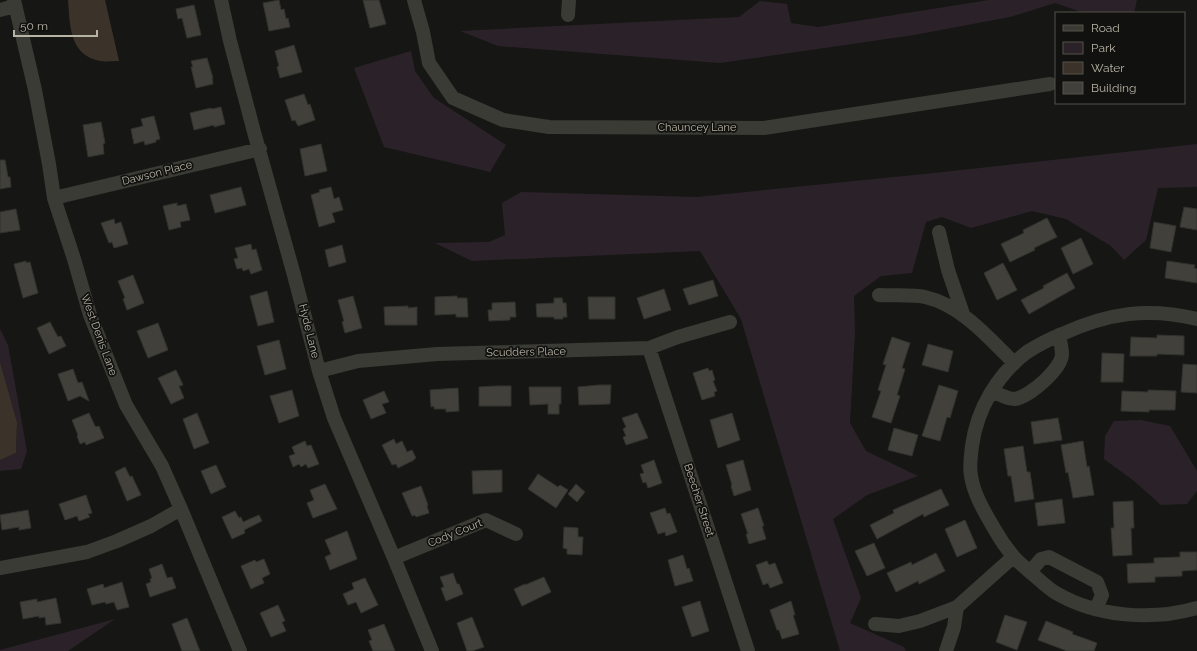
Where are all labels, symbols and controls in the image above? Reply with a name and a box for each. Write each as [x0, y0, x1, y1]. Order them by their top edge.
scale bar [14, 12, 97, 38]
legend [1055, 12, 1185, 104]
text: 50 m [20, 19, 48, 33]
text: Road [1091, 21, 1120, 35]
text: Park [1091, 41, 1116, 55]
text: Water [1091, 61, 1125, 75]
text: Building [1091, 81, 1137, 95]
street label: Chauncey Lane [658, 121, 737, 134]
street label: Dawson Place [121, 158, 194, 188]
street label: West Denis Lane [78, 293, 120, 378]
street label: Hyde Lane [296, 303, 322, 360]
street label: Scudders Place [486, 345, 566, 359]
street label: Beecher Street [681, 462, 717, 538]
street label: Cody Court [426, 516, 484, 550]

